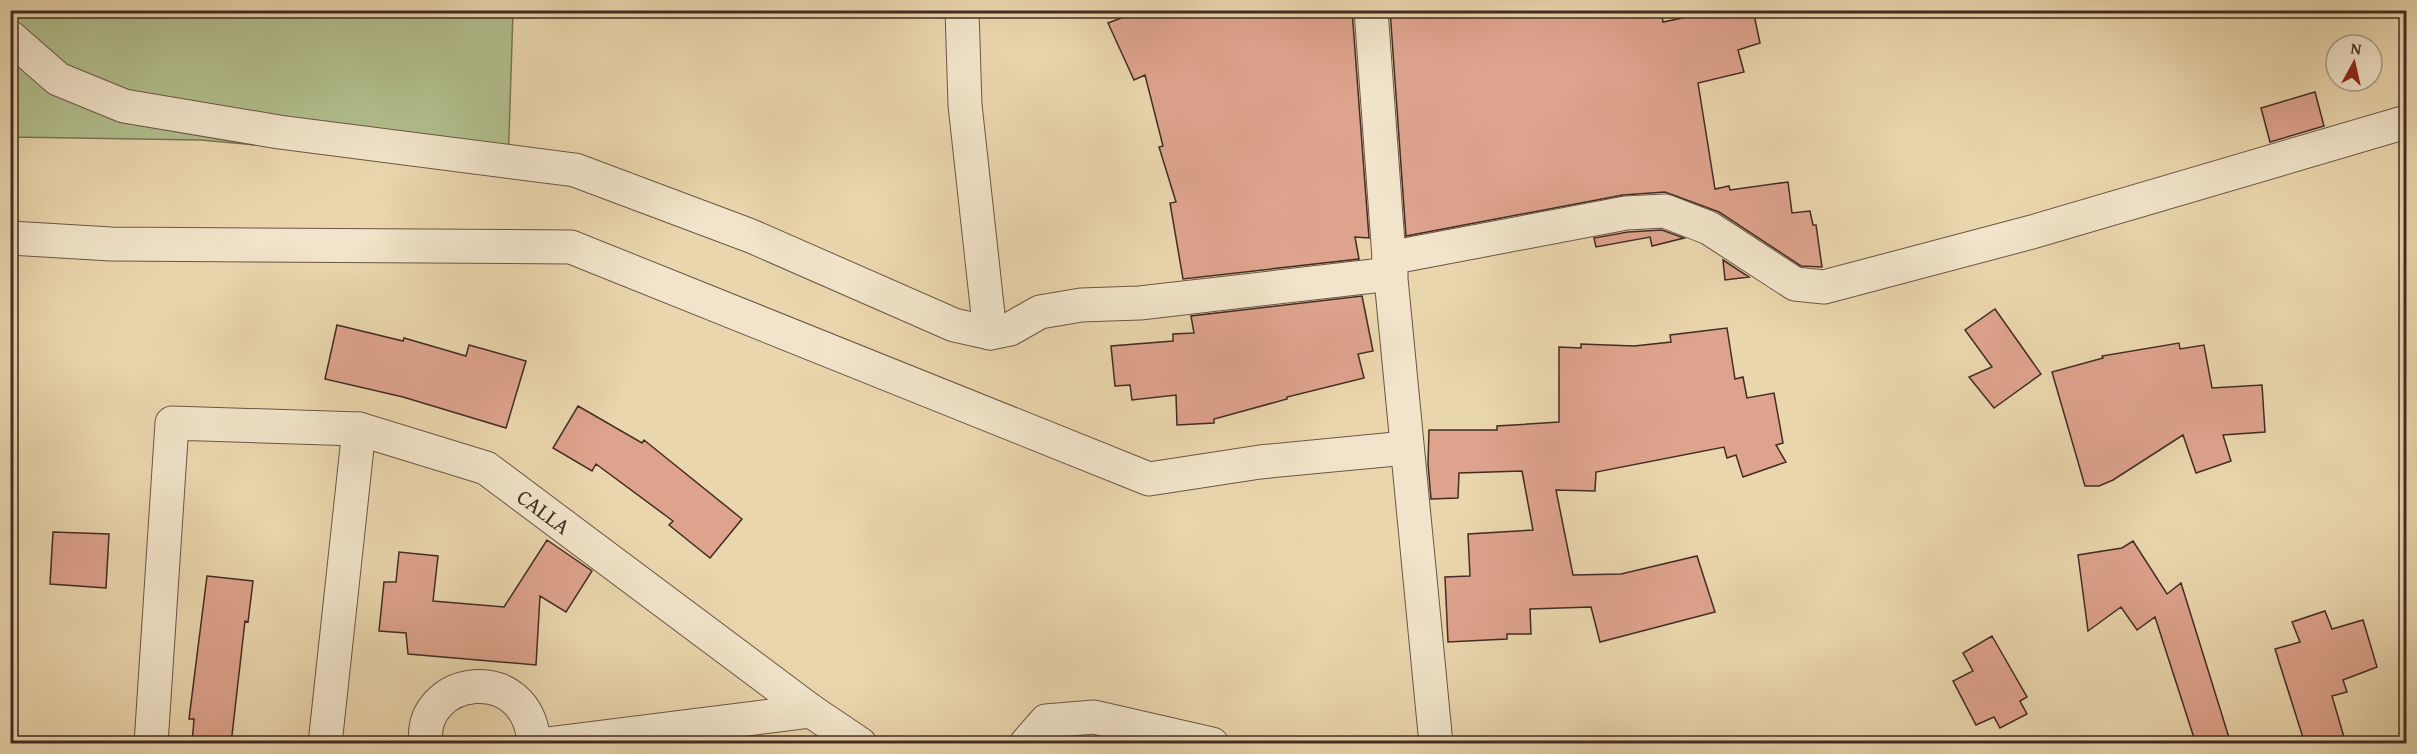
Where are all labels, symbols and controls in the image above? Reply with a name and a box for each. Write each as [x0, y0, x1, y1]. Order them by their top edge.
north arrow [2324, 33, 2384, 93]
text: N [2349, 36, 2363, 61]
street label: CALLA [511, 481, 578, 542]

